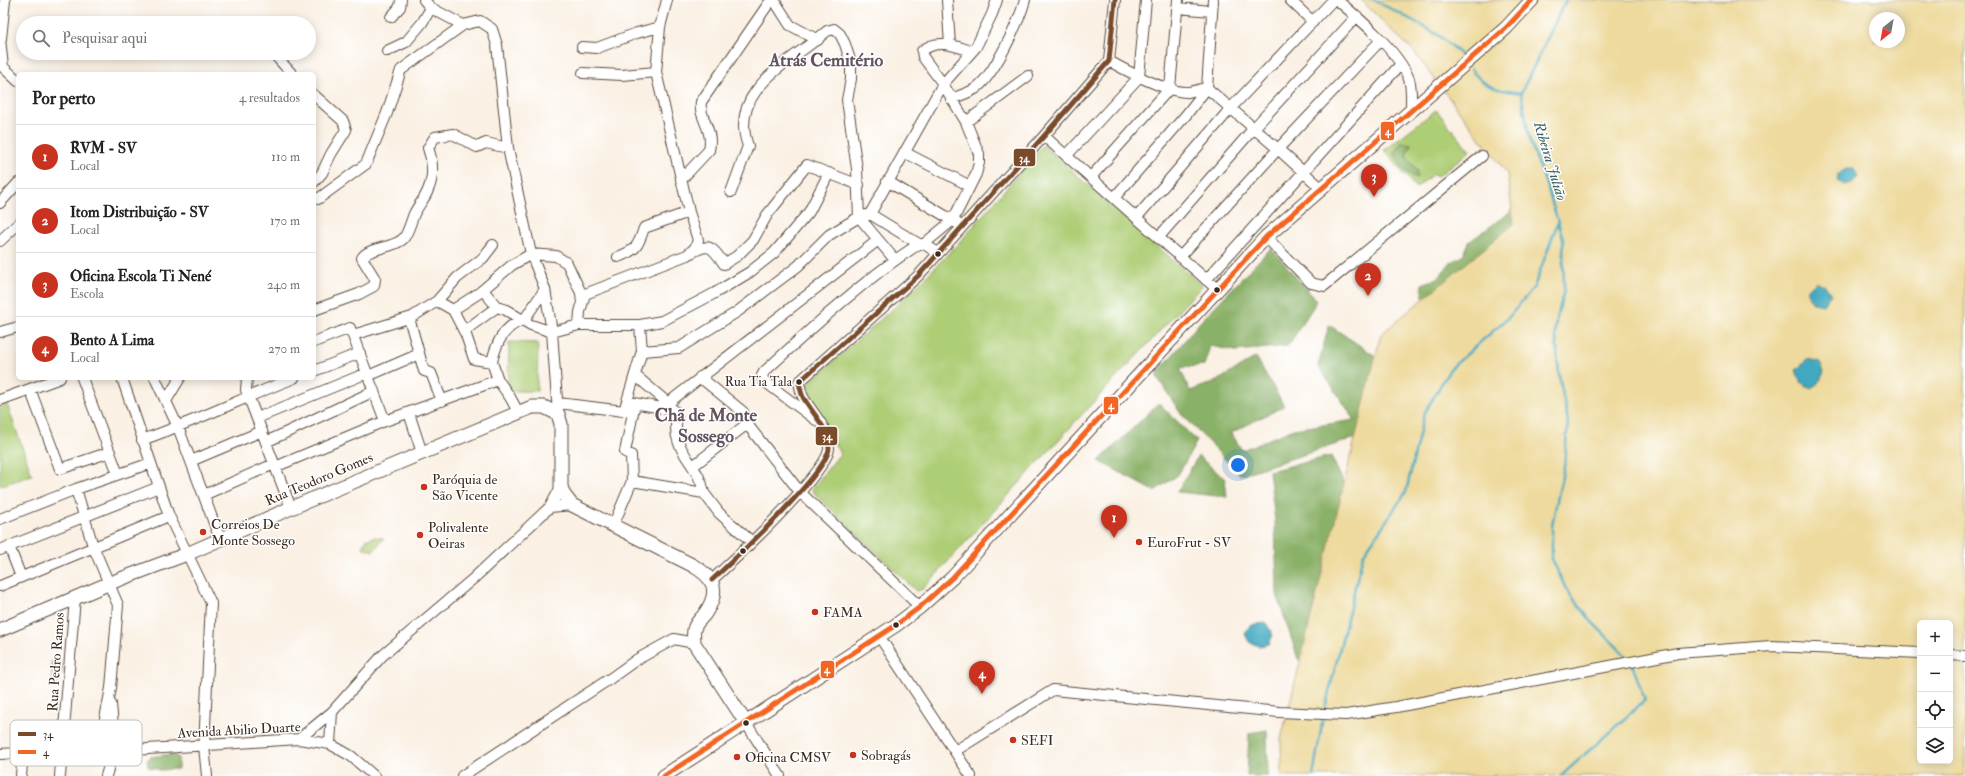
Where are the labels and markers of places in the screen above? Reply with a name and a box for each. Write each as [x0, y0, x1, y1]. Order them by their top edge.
pin: 3 [1361, 164, 1387, 197]
unlabelled marker [933, 249, 943, 259]
pin: 2 [1355, 263, 1381, 296]
unlabelled marker [1212, 285, 1222, 295]
place label: Rua Tia Tala [725, 374, 793, 390]
marker: Rua Tia Tala [794, 377, 804, 387]
place label: Paróquia de São Vicente [432, 471, 498, 504]
marker: Paróquia de São Vicente [419, 482, 429, 492]
pin: 1 [1101, 505, 1127, 538]
place label: Correios De Monte Sossego [211, 516, 295, 549]
place label: Polivalente Oeiras [428, 519, 489, 552]
marker: Correios De Monte Sossego [198, 527, 208, 537]
marker: Polivalente Oeiras [415, 530, 425, 540]
place label: EuroFrut - SV [1147, 534, 1232, 551]
marker: EuroFrut - SV [1134, 537, 1144, 547]
unlabelled marker [738, 546, 748, 556]
place label: FAMA [823, 604, 863, 621]
marker: FAMA [810, 607, 820, 617]
unlabelled marker [891, 620, 901, 630]
pin: 4 [969, 661, 995, 694]
unlabelled marker [741, 718, 751, 728]
place label: SEFI [1021, 732, 1054, 749]
marker: SEFI [1008, 735, 1018, 745]
place label: Sobragás [861, 747, 911, 764]
place label: Oficina CMSV [745, 749, 832, 766]
marker: Sobragás [848, 750, 858, 760]
marker: Oficina CMSV [732, 752, 742, 762]

